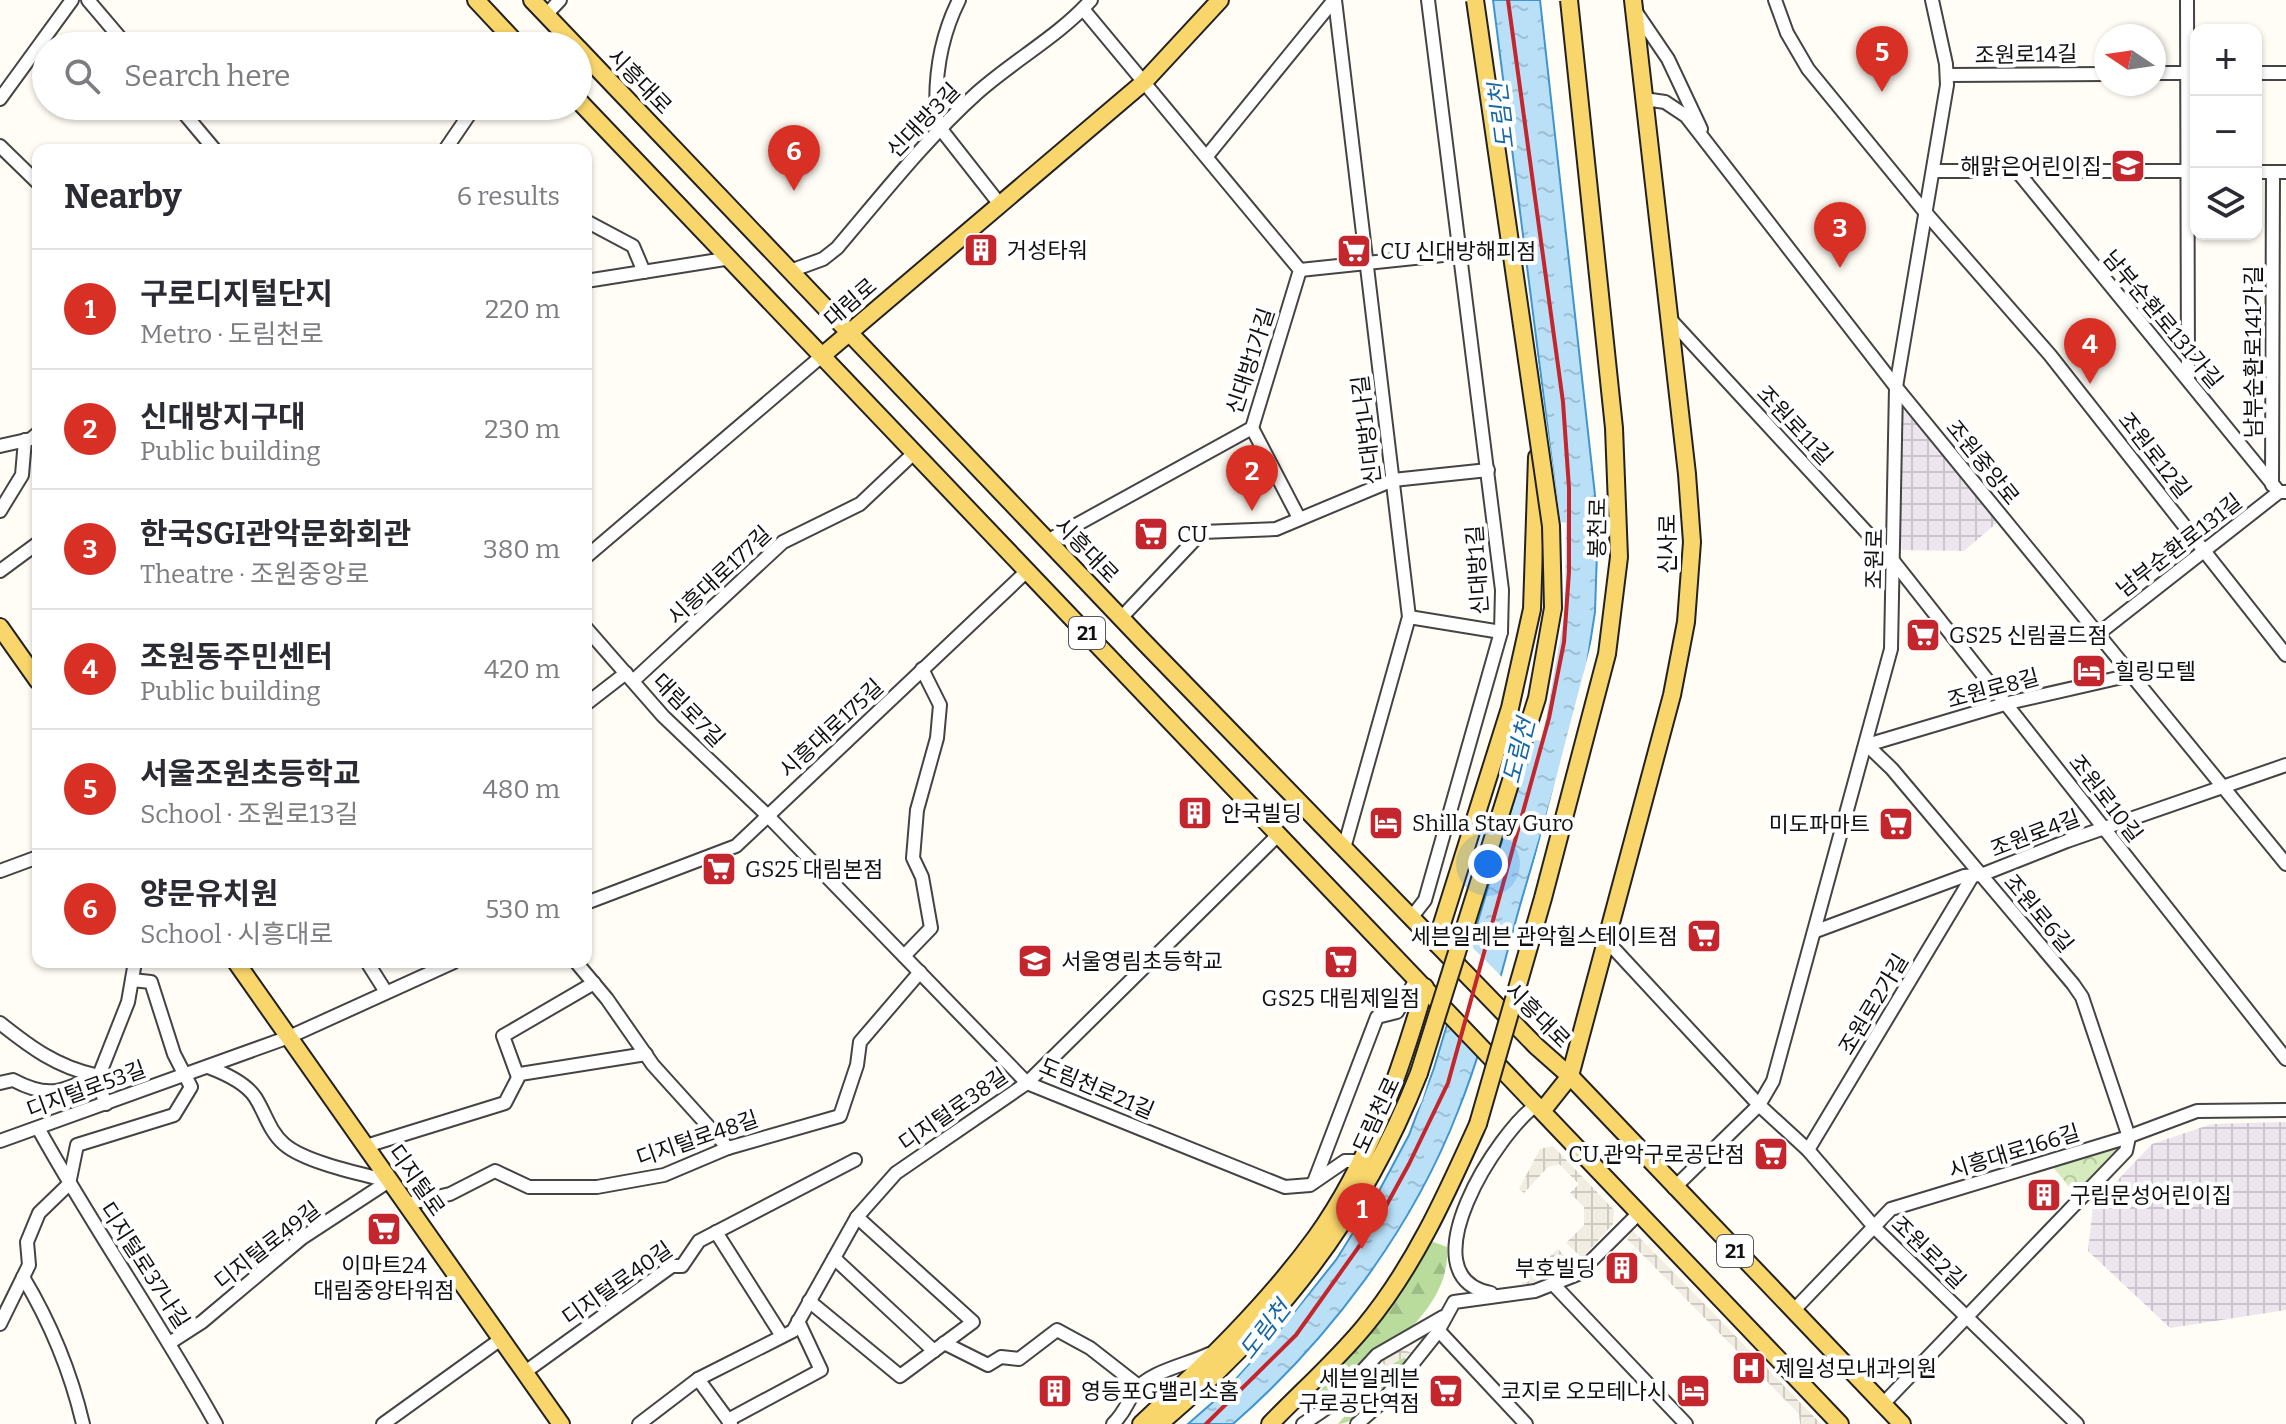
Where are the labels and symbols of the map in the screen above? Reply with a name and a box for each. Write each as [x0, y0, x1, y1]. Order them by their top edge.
north arrow [2094, 24, 2166, 96]
pin: 5 [1856, 26, 1908, 92]
street label: 조원로14길 [1974, 40, 2078, 69]
street label: 시흥대로 [602, 43, 677, 120]
street label: 신대방3길 [881, 77, 966, 163]
water label: 도림천 [1484, 79, 1520, 151]
pin: 6 [768, 125, 820, 191]
school or university icon: 해맑은어린이집 [2109, 147, 2147, 185]
place label: 해맑은어린이집 [1960, 153, 2102, 180]
pin: 3 [1814, 202, 1866, 268]
building icon: 거성타워 [962, 231, 1000, 269]
supermarket icon: CU 신대방해피점 [1335, 232, 1373, 270]
place label: 거성타워 [1007, 237, 1088, 264]
place label: CU 신대방해피점 [1380, 238, 1537, 265]
street label: 남부순환로131가길 [2097, 245, 2228, 394]
street label: 남부순환로141가길 [2240, 266, 2267, 438]
street label: 대림로 [819, 272, 882, 332]
street label: 신대방1가길 [1221, 305, 1280, 418]
pin: 4 [2064, 318, 2116, 384]
street label: 신대방1나길 [1346, 374, 1387, 486]
street label: 조원로11길 [1751, 380, 1838, 471]
street label: 조원로12길 [2113, 407, 2197, 504]
street label: 조원중앙로 [1940, 414, 2025, 510]
pin: 2 [1226, 445, 1278, 511]
street label: 남부순환로131길 [2111, 488, 2247, 603]
street label: 봉천로 [1583, 497, 1612, 559]
street label: 시흥대로 [1049, 512, 1124, 589]
street label: 신사로 [1654, 514, 1681, 574]
supermarket icon: CU [1132, 515, 1170, 553]
street label: 시흥대로177길 [662, 520, 777, 630]
place label: CU [1177, 521, 1208, 548]
street label: 신대방1길 [1461, 524, 1494, 616]
street label: 조원로 [1860, 528, 1889, 590]
supermarket icon: GS25 신림골드점 [1904, 616, 1942, 654]
road number: 21 [1069, 617, 1105, 649]
place label: GS25 신림골드점 [1949, 622, 2108, 649]
hotel icon: 힐링모텔 [2070, 652, 2108, 690]
place label: 힐링모텔 [2115, 658, 2196, 685]
street label: 조원로8길 [1944, 663, 2042, 714]
street label: 대림로7길 [647, 668, 730, 753]
street label: 시흥대로175길 [774, 673, 889, 783]
water label: 도림천 [1497, 713, 1541, 787]
street label: 조원로10길 [2063, 749, 2148, 848]
building icon: 안국빌딩 [1176, 794, 1214, 832]
place label: 안국빌딩 [1221, 800, 1302, 827]
hotel icon: Shilla Stay Guro [1367, 804, 1405, 842]
street label: 조원로4길 [1987, 804, 2084, 863]
supermarket icon: 미도파마트 [1877, 805, 1915, 843]
place label: Shilla Stay Guro [1412, 810, 1574, 837]
place label: 미도파마트 [1769, 811, 1870, 838]
your location [1468, 844, 1508, 884]
supermarket icon: GS25 대림본점 [700, 850, 738, 888]
place label: GS25 대림본점 [745, 856, 884, 883]
street label: 조원로6길 [1998, 869, 2079, 958]
supermarket icon: 세븐일레븐 관악힐스테이트점 [1685, 917, 1723, 955]
place label: 세븐일레븐 관악힐스테이트점 [1410, 923, 1678, 950]
school or university icon: 서울영림초등학교 [1016, 942, 1054, 980]
supermarket icon: GS25 대림제일점 [1322, 943, 1360, 981]
place label: 서울영림초등학교 [1061, 948, 1223, 975]
street label: 조원로2가길 [1833, 949, 1914, 1060]
street label: 시흥대로 [1499, 977, 1576, 1054]
place label: GS25 대림제일점 [1262, 985, 1420, 1012]
street label: 도림천로21길 [1035, 1052, 1158, 1125]
street label: 디지털로53길 [23, 1055, 150, 1124]
street label: 디지털로38길 [894, 1062, 1013, 1157]
street label: 도림천로 [1347, 1073, 1406, 1158]
street label: 디지털로48길 [633, 1105, 762, 1172]
street label: 시흥대로166길 [1945, 1119, 2083, 1184]
supermarket icon: CU 관악구로공단점 [1752, 1135, 1790, 1173]
street label: 디지털로 [382, 1139, 451, 1221]
place label: CU 관악구로공단점 [1568, 1141, 1745, 1168]
building icon: 구립문성어린이집 [2025, 1176, 2063, 1214]
place label: 구립문성어린이집 [2070, 1182, 2232, 1209]
pin: 1 [1336, 1183, 1388, 1249]
street label: 디지털로49길 [209, 1196, 326, 1295]
street label: 디지털로37나길 [94, 1197, 195, 1333]
supermarket icon: 이마트24 대림중앙타워점 [365, 1210, 403, 1248]
street label: 조원로2길 [1886, 1210, 1971, 1294]
road number: 21 [1717, 1235, 1753, 1267]
street label: 디지털로40길 [557, 1236, 678, 1331]
building icon: 부호빌딩 [1603, 1249, 1641, 1287]
place label: 이마트24 대림중앙타워점 [313, 1252, 455, 1304]
place label: 부호빌딩 [1515, 1255, 1596, 1282]
water label: 도림천 [1234, 1293, 1298, 1365]
hospital icon: 제일성모내과의원 [1730, 1349, 1768, 1387]
place label: 제일성모내과의원 [1775, 1355, 1937, 1382]
place label: 세븐일레븐 구로공단역점 [1299, 1365, 1420, 1417]
building icon: 영등포G밸리소홈 [1036, 1372, 1074, 1410]
supermarket icon: 세븐일레븐 구로공단역점 [1427, 1372, 1465, 1410]
hotel icon: 코지로 오모테나시 [1674, 1372, 1712, 1410]
place label: 영등포G밸리소홈 [1081, 1378, 1239, 1405]
place label: 코지로 오모테나시 [1501, 1378, 1667, 1405]

